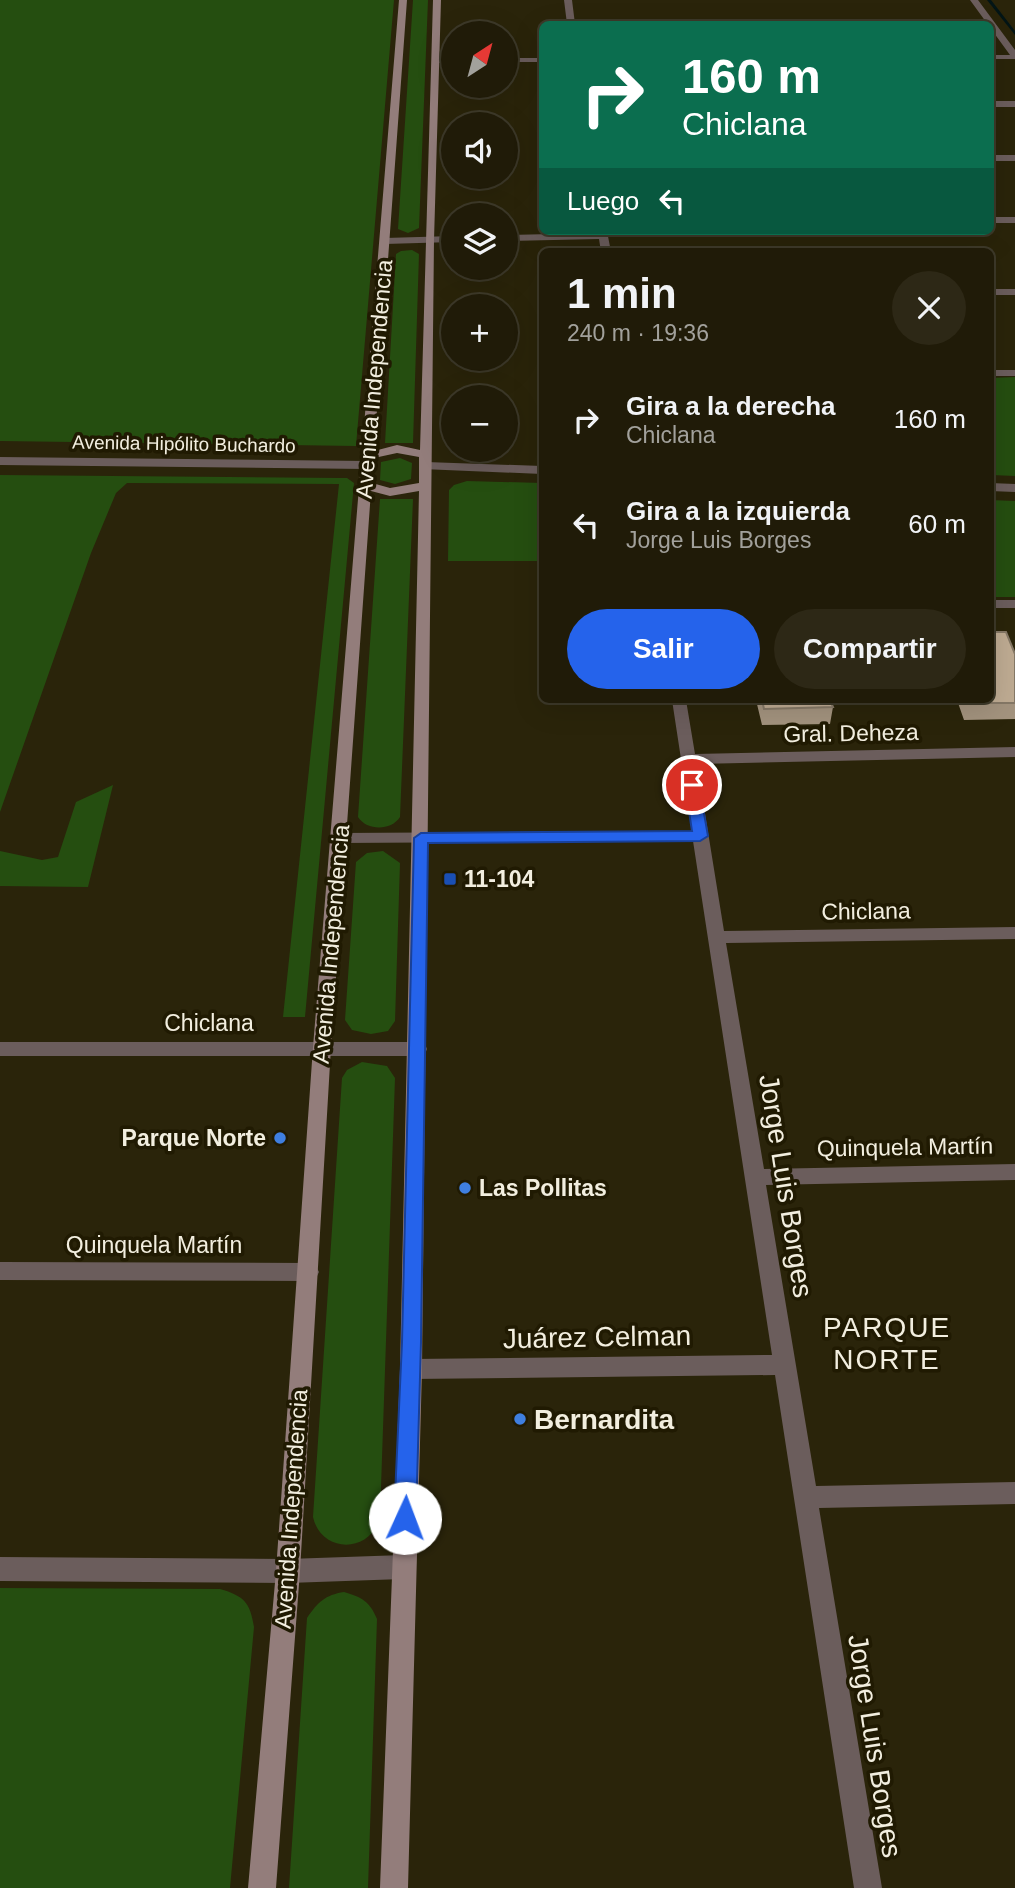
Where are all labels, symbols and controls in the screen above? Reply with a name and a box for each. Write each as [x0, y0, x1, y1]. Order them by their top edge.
north arrow [441, 21, 518, 98]
map controls [441, 21, 518, 462]
icon: right [567, 49, 658, 140]
text: 160 m [682, 49, 821, 103]
text: Chiclana [682, 106, 807, 142]
button: sound [441, 112, 518, 189]
icon: left [653, 182, 691, 220]
text: Luego [567, 186, 639, 216]
button: layers [441, 203, 518, 280]
street label: Avenida Independencia [351, 258, 397, 500]
text: 1 min [567, 270, 677, 317]
button: close [892, 271, 966, 345]
button: + [441, 294, 518, 371]
text: 240 m · 19:36 [567, 320, 709, 346]
button: − [441, 385, 518, 462]
text: Gira a la derecha [626, 391, 836, 421]
icon: right [567, 401, 605, 439]
text: 160 m [894, 404, 966, 434]
text: Chiclana [626, 422, 716, 448]
street label: Avenida Hipólito Buchardo [72, 432, 296, 456]
text: Gira a la izquierda [626, 496, 850, 526]
icon: left [567, 506, 605, 544]
text: 60 m [908, 509, 966, 539]
text: Jorge Luis Borges [626, 527, 811, 553]
button: Salir [567, 609, 760, 689]
button: Compartir [774, 609, 966, 689]
street label: Gral. Deheza [783, 719, 919, 747]
pin [662, 755, 722, 815]
icon: arrive [673, 766, 711, 804]
street label: Avenida Independencia [308, 823, 354, 1065]
place label: 11-104 [464, 866, 535, 892]
marker: 11-104 [442, 871, 458, 887]
street label: Chiclana [821, 897, 911, 925]
street label: Chiclana [164, 1010, 254, 1036]
street label: Jorge Luis Borges [753, 1072, 819, 1300]
place label: Parque Norte [122, 1125, 266, 1151]
marker: Parque Norte [272, 1130, 288, 1146]
street label: Quinquela Martín [817, 1132, 993, 1162]
place label: Las Pollitas [479, 1175, 607, 1201]
marker: Las Pollitas [457, 1180, 473, 1196]
street label: Quinquela Martín [66, 1232, 242, 1258]
district label: PARQUE NORTE [823, 1312, 951, 1375]
street label: Juárez Celman [503, 1320, 691, 1354]
street label: Avenida Independencia [270, 1388, 312, 1630]
place label: Bernardita [534, 1404, 674, 1435]
marker: Bernardita [512, 1411, 528, 1427]
position arrow [368, 1481, 442, 1555]
street label: Jorge Luis Borges [842, 1632, 908, 1860]

